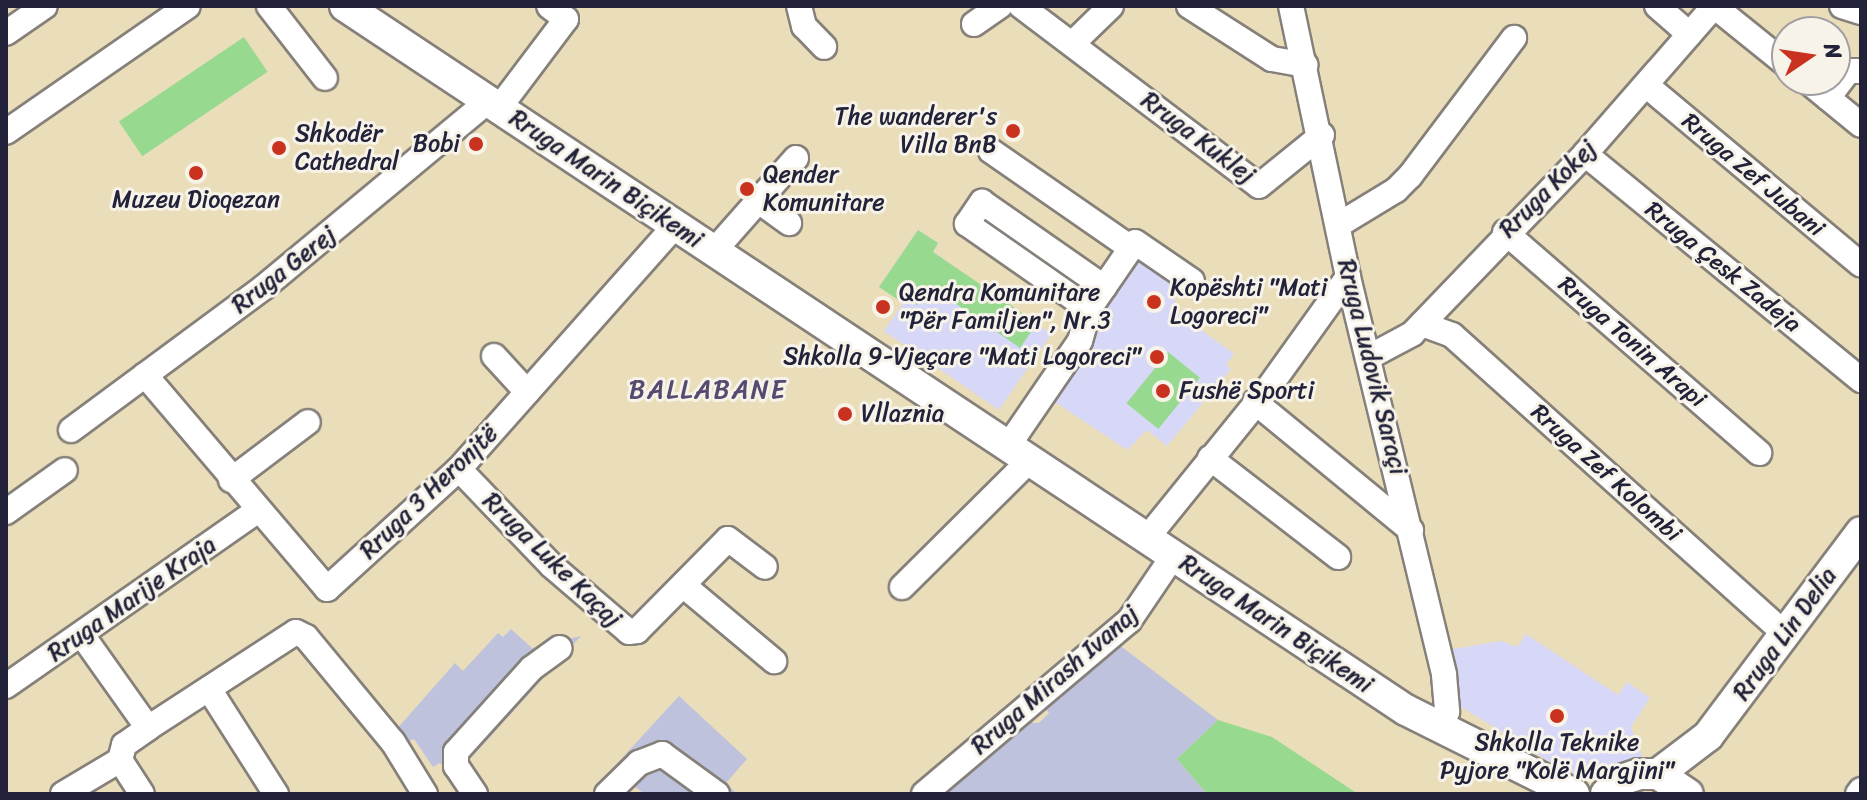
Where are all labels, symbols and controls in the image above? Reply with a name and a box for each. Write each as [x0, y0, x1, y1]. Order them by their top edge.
north arrow [1771, 16, 1851, 96]
text: N [1812, 39, 1854, 63]
street label: Rruga Kuklej [1136, 86, 1260, 190]
place label: The wanderer's Villa BnB [836, 103, 997, 159]
street label: Rruga Marin Biçikemi [505, 104, 707, 254]
street label: Rruga Zef Jubani [1675, 106, 1831, 244]
place label: Shkodër Cathedral [295, 120, 399, 176]
marker: The wanderer's Villa BnB [1004, 122, 1022, 140]
place label: Bobi [413, 130, 460, 158]
street label: Rruga Kokej [1493, 134, 1603, 244]
marker: Bobi [467, 135, 485, 153]
marker: Shkodër Cathedral [270, 139, 288, 157]
place label: Qender Komunitare [763, 161, 885, 217]
marker: Muzeu Dioqezan [187, 164, 205, 182]
marker: Qender Komunitare [738, 180, 756, 198]
place label: Muzeu Dioqezan [112, 186, 280, 214]
street label: Rruga Çesk Zadeja [1638, 194, 1808, 340]
street label: Rruga Gerej [226, 220, 342, 320]
street label: Rruga Ludovik Saraçi [1331, 256, 1413, 478]
street label: Rruga Tonin Arapi [1552, 270, 1712, 414]
place label: Kopështi "Mati Logoreci" [1170, 274, 1327, 330]
place label: Qendra Komunitare "Për Familjen", Nr.3 [899, 279, 1108, 335]
marker: Kopështi "Mati Logoreci" [1145, 293, 1163, 311]
marker: Qendra Komunitare "Për Familjen", Nr.3 [874, 298, 892, 316]
place label: Shkolla 9-Vjeçare "Mati Logoreci" [784, 343, 1141, 371]
marker: Shkolla 9-Vjeçare "Mati Logoreci" [1148, 348, 1166, 366]
district label: BALLABANE [629, 374, 787, 406]
place label: Fushë Sporti [1179, 377, 1313, 405]
marker: Fushë Sporti [1154, 382, 1172, 400]
street label: Rruga Zef Kolombi [1524, 398, 1688, 548]
place label: Vllaznia [861, 400, 944, 428]
marker: Vllaznia [836, 405, 854, 423]
street label: Rruga 3 Heronjtë [354, 419, 504, 565]
street label: Rruga Luke Kaçaj [477, 487, 627, 633]
street label: Rruga Marije Kraja [43, 531, 221, 667]
street label: Rruga Marin Biçikemi [1175, 549, 1377, 699]
street label: Rruga Lin Delia [1727, 562, 1843, 706]
street label: Rruga Mirash Ivanaj [966, 600, 1144, 760]
marker: Shkolla Teknike Pyjore "Kolë Margjini" [1548, 707, 1566, 725]
place label: Shkolla Teknike Pyjore "Kolë Margjini" [1440, 729, 1674, 785]

